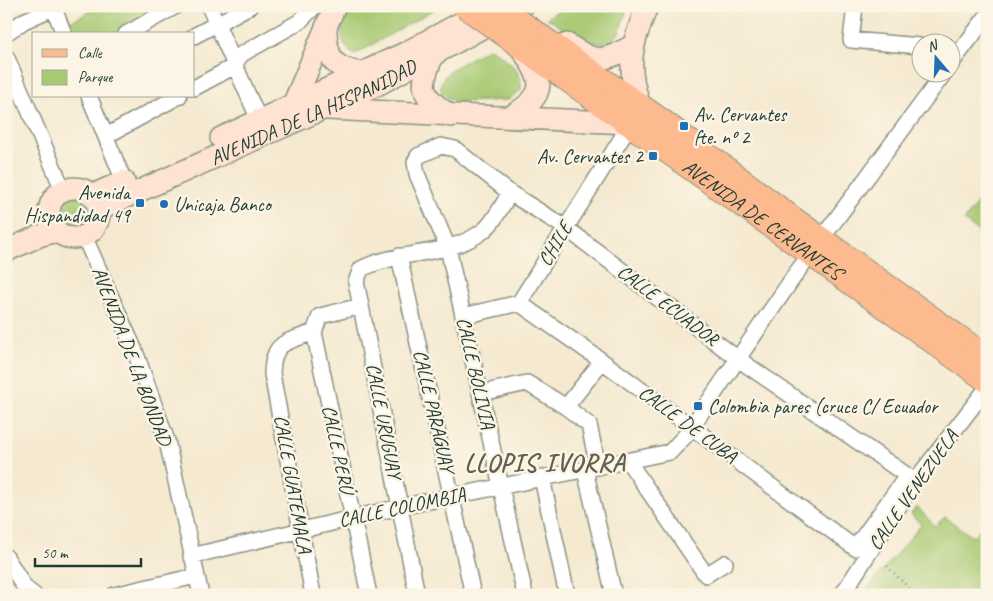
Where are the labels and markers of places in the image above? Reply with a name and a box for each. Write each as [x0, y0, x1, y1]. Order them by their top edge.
place label: Av. Cervantes fte. nº 2 [694, 102, 788, 150]
marker: Av. Cervantes fte. nº 2 [678, 120, 690, 132]
place label: Av. Cervantes 2 [537, 144, 645, 169]
marker: Av. Cervantes 2 [647, 150, 659, 162]
place label: Avenida Hispandidad 49 [25, 180, 132, 228]
place label: Unicaja Banco [174, 192, 273, 217]
marker: Avenida Hispandidad 49 [134, 197, 146, 209]
marker: Unicaja Banco [158, 198, 170, 210]
place label: Colombia pares (cruce C/ Ecuador [708, 394, 939, 419]
marker: Colombia pares (cruce C/ Ecuador [692, 400, 704, 412]

